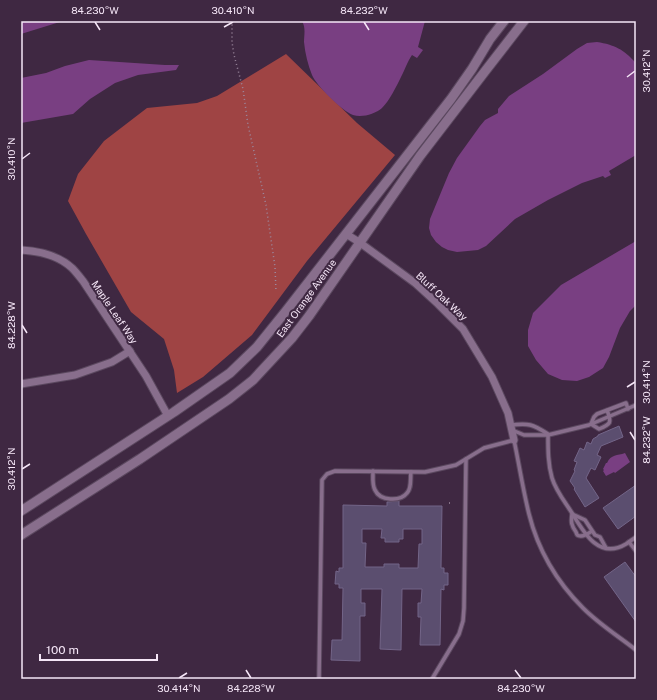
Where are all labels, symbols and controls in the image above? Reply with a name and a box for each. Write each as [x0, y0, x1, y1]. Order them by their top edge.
text: 84.230°W [71, 4, 119, 16]
text: 30.410°N [211, 4, 255, 16]
text: 84.232°W [340, 4, 388, 16]
text: 30.412°N [640, 49, 652, 93]
text: 30.410°N [5, 137, 17, 181]
street label: East Orange Avenue [274, 256, 339, 339]
street label: Bluff Oak Way [414, 269, 471, 323]
street label: Maple Leaf Way [89, 278, 141, 346]
text: 84.228°W [5, 301, 17, 349]
text: 30.414°N [640, 360, 652, 404]
text: 84.232°W [640, 416, 652, 464]
text: 30.412°N [5, 447, 17, 491]
scale bar [40, 636, 157, 662]
text: 100 m [46, 643, 79, 657]
text: 30.414°N [157, 682, 201, 694]
text: 84.228°W [227, 682, 275, 694]
text: 84.230°W [497, 682, 545, 694]

